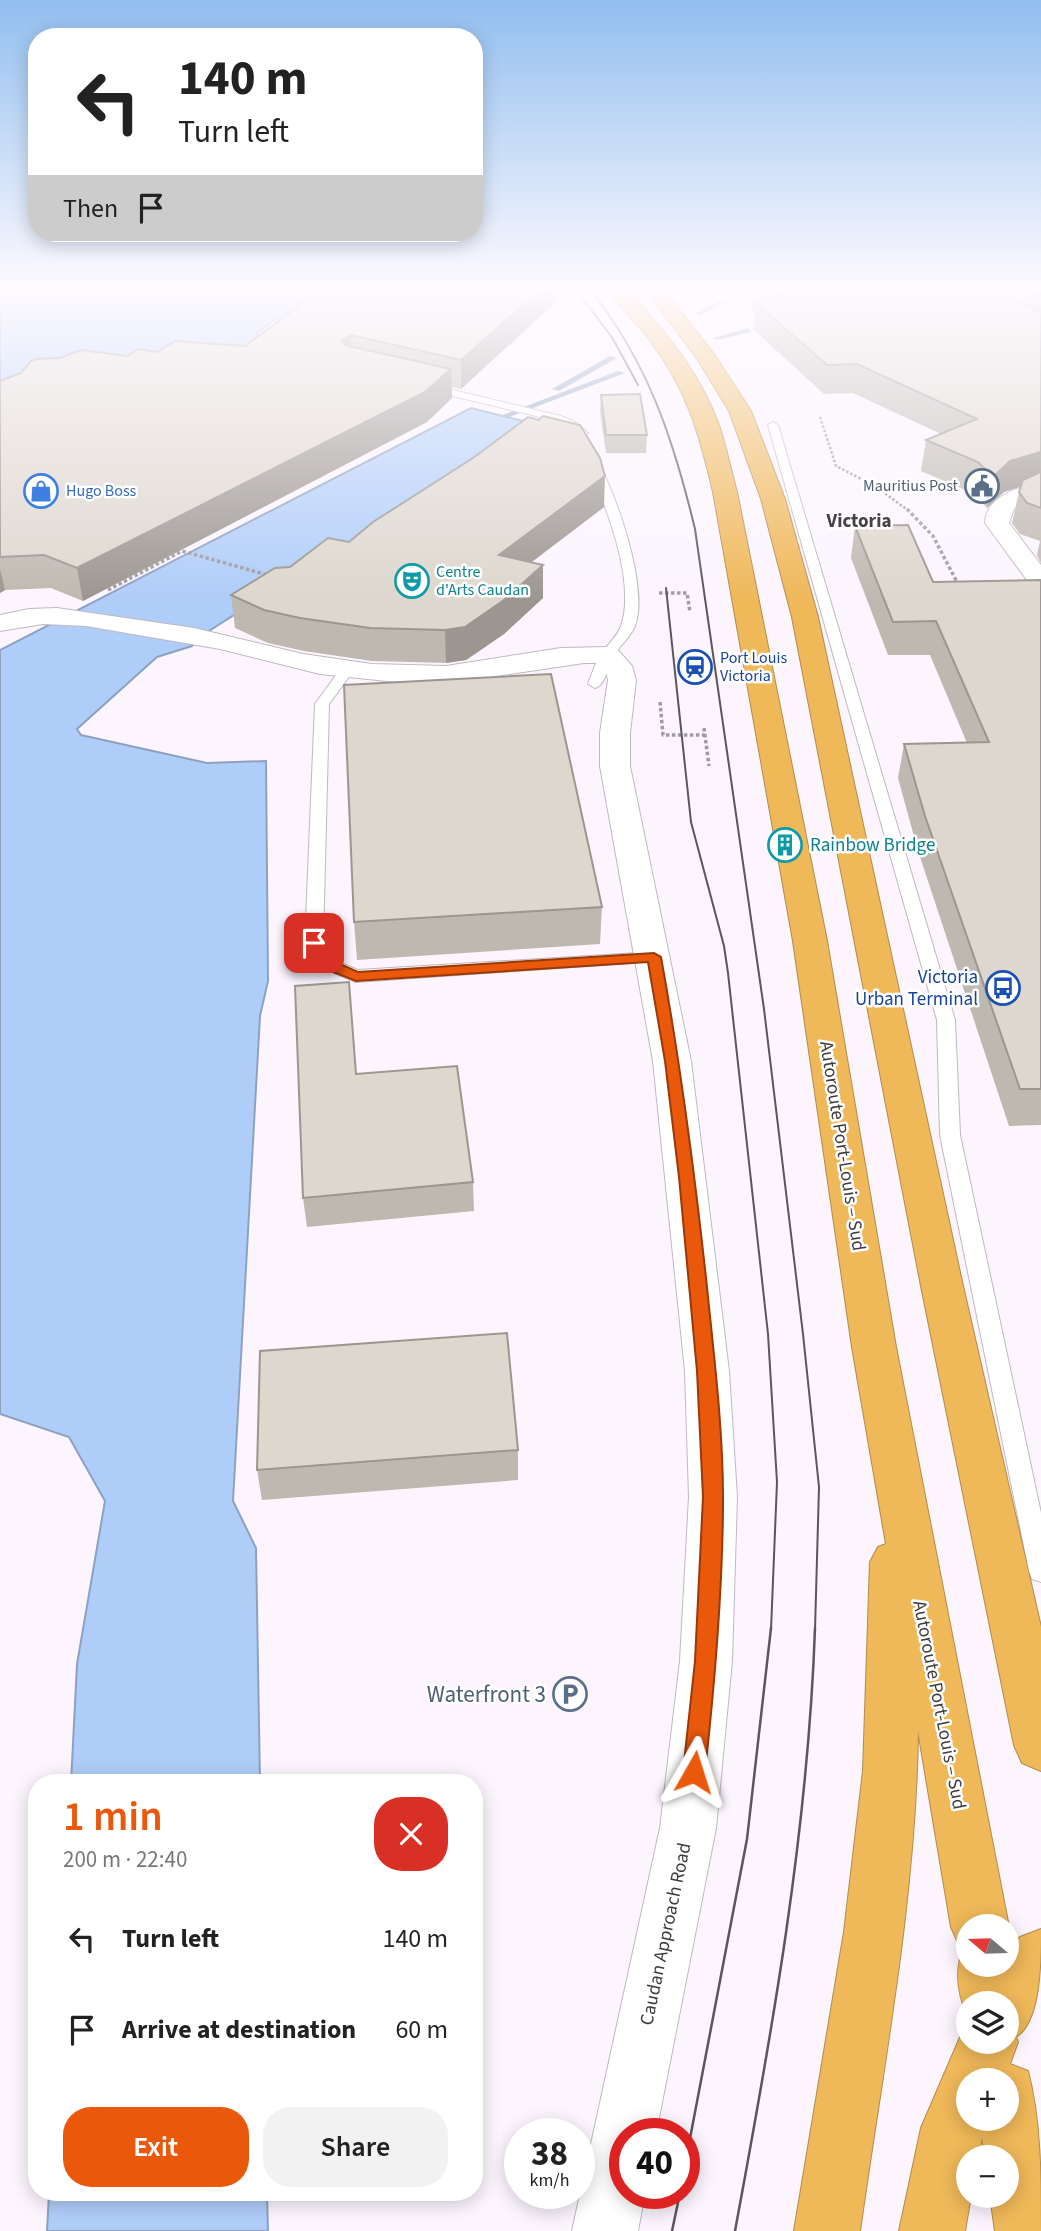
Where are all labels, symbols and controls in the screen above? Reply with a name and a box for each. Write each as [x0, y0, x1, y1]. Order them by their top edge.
text: 140 m [178, 44, 307, 114]
icon: left [63, 56, 154, 147]
text: Turn left [178, 109, 289, 155]
icon: arrive [132, 189, 170, 227]
text: Then [63, 190, 118, 227]
public building icon: Mauritius Post [963, 467, 1001, 505]
shop icon: Hugo Boss [22, 472, 60, 510]
place label: Mauritius Post [863, 475, 959, 497]
place label: Hugo Boss [66, 480, 137, 502]
district label: Victoria [826, 508, 891, 535]
place label: Centre d'Arts Caudan [436, 561, 529, 601]
theatre icon: Centre d'Arts Caudan [393, 562, 431, 600]
place label: Port Louis Victoria [720, 647, 787, 687]
station icon: Port Louis Victoria [676, 648, 714, 686]
building icon: Rainbow Bridge [766, 826, 804, 864]
place label: Rainbow Bridge [810, 832, 935, 859]
pin [284, 913, 344, 973]
icon: arrive [295, 924, 333, 962]
place label: Victoria Urban Terminal [855, 964, 978, 1013]
bus stop icon: Victoria Urban Terminal [984, 969, 1022, 1007]
street label: Autoroute Port-Louis – Sud [812, 1039, 872, 1253]
street label: Autoroute Port-Louis – Sud [905, 1598, 973, 1812]
parking icon: Waterfront 3 [551, 1675, 589, 1713]
place label: Waterfront 3 [427, 1678, 546, 1711]
position arrow [657, 1735, 731, 1809]
text: 1 min [63, 1787, 163, 1847]
button: close [374, 1797, 448, 1871]
street label: Caudan Approach Road [633, 1840, 699, 2028]
text: 200 m · 22:40 [63, 1843, 187, 1876]
north arrow [956, 1914, 1018, 1978]
map controls [956, 1914, 1019, 2208]
icon: left [63, 1920, 101, 1958]
text: Turn left [122, 1920, 219, 1957]
text: 140 m [382, 1920, 448, 1957]
button: layers [956, 1991, 1019, 2054]
icon: arrive [63, 2011, 101, 2049]
text: Arrive at destination [122, 2011, 356, 2048]
text: 60 m [395, 2011, 448, 2048]
button: + [956, 2068, 1019, 2131]
button: Exit [63, 2107, 249, 2187]
button: Share [263, 2107, 448, 2187]
speed limit sign: 40 [609, 2118, 700, 2209]
text: 38 [531, 2129, 568, 2179]
button: − [956, 2145, 1019, 2208]
text: km/h [530, 2168, 569, 2193]

